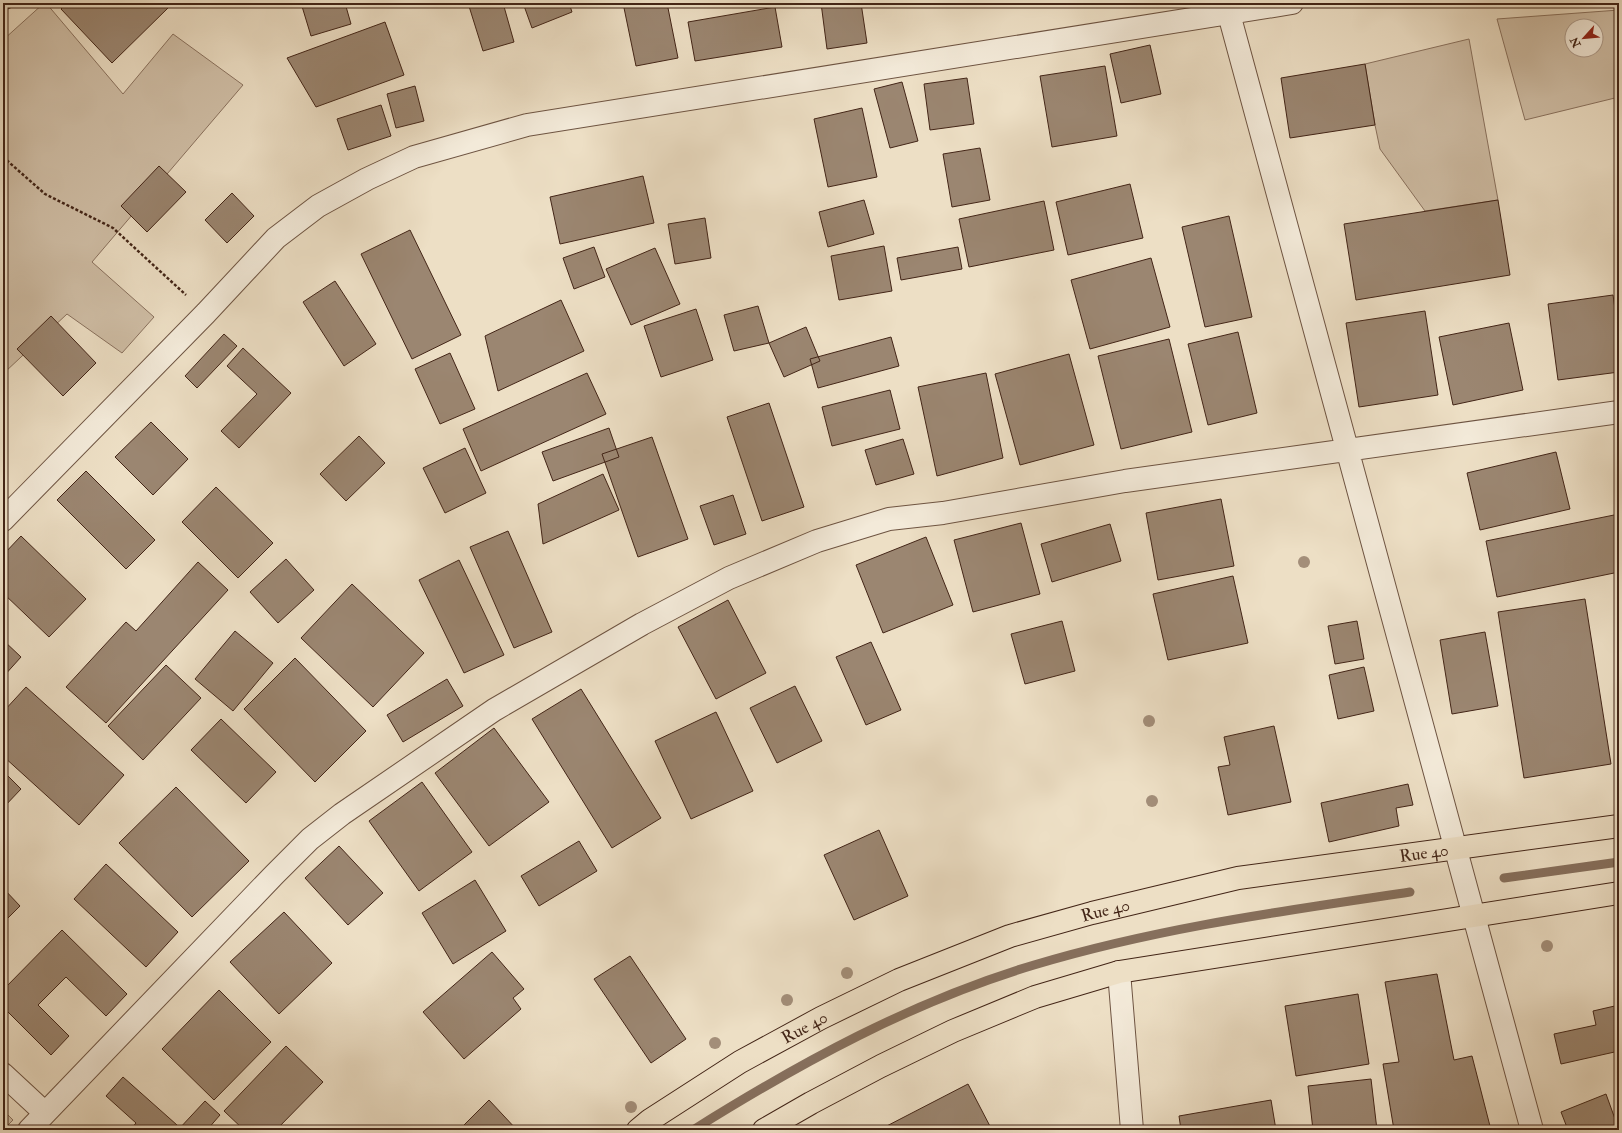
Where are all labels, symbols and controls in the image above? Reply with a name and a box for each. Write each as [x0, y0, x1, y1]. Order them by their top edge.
north arrow [1564, 18, 1604, 58]
text: N [1567, 34, 1584, 51]
street label: Rue 40 [1398, 839, 1450, 866]
street label: Rue 40 [1079, 894, 1132, 926]
street label: Rue 40 [778, 1006, 831, 1048]

